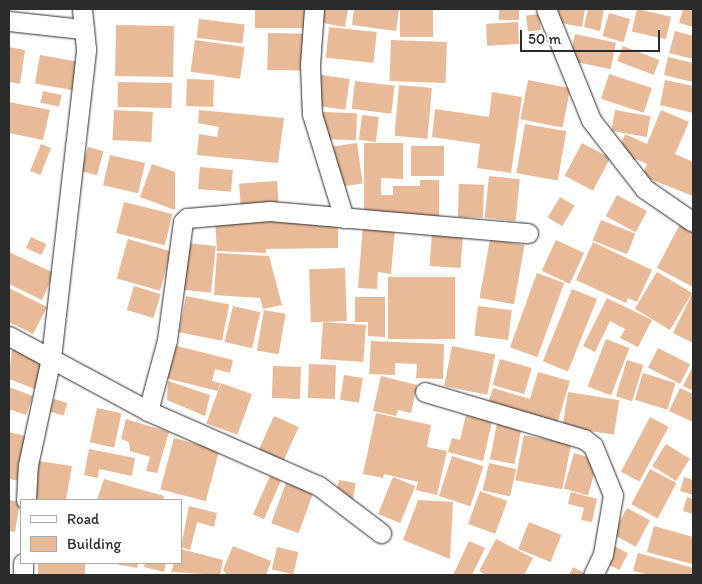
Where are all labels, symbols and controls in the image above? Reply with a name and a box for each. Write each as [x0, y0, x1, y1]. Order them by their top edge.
scale bar [522, 20, 662, 52]
text: 50 m [528, 30, 561, 48]
legend [20, 499, 182, 564]
text: Road [67, 510, 99, 528]
text: Building [67, 535, 121, 553]

